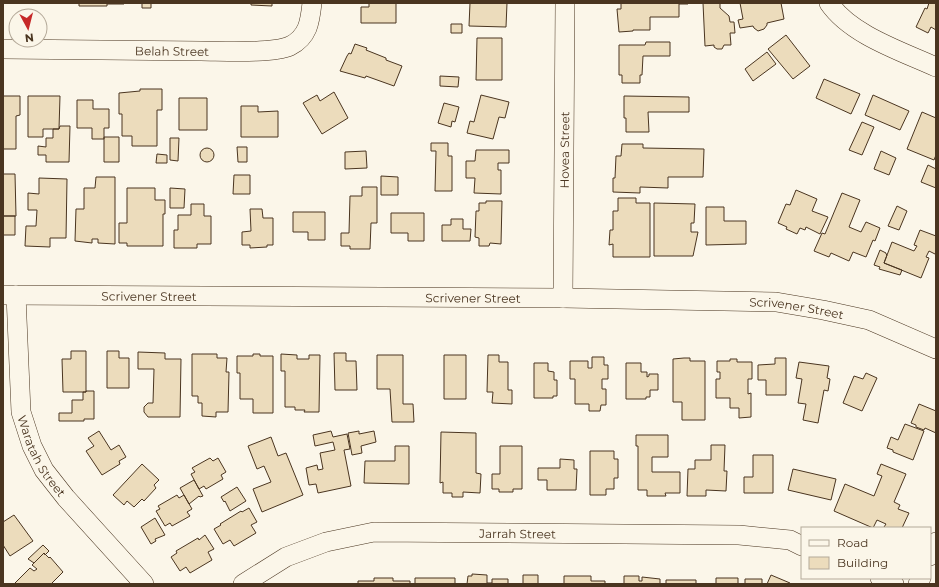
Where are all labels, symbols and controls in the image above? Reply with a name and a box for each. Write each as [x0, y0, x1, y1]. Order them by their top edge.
north arrow [8, 8, 48, 48]
text: N [24, 30, 34, 45]
street label: Belah Street [135, 43, 209, 59]
street label: Hovea Street [556, 111, 572, 189]
street label: Scrivener Street [101, 288, 197, 304]
street label: Scrivener Street [425, 290, 521, 305]
street label: Scrivener Street [749, 294, 845, 322]
street label: Waratah Street [15, 413, 69, 500]
street label: Jarrah Street [478, 525, 556, 541]
legend [801, 527, 931, 579]
text: Road [837, 535, 868, 550]
text: Building [837, 555, 888, 570]

